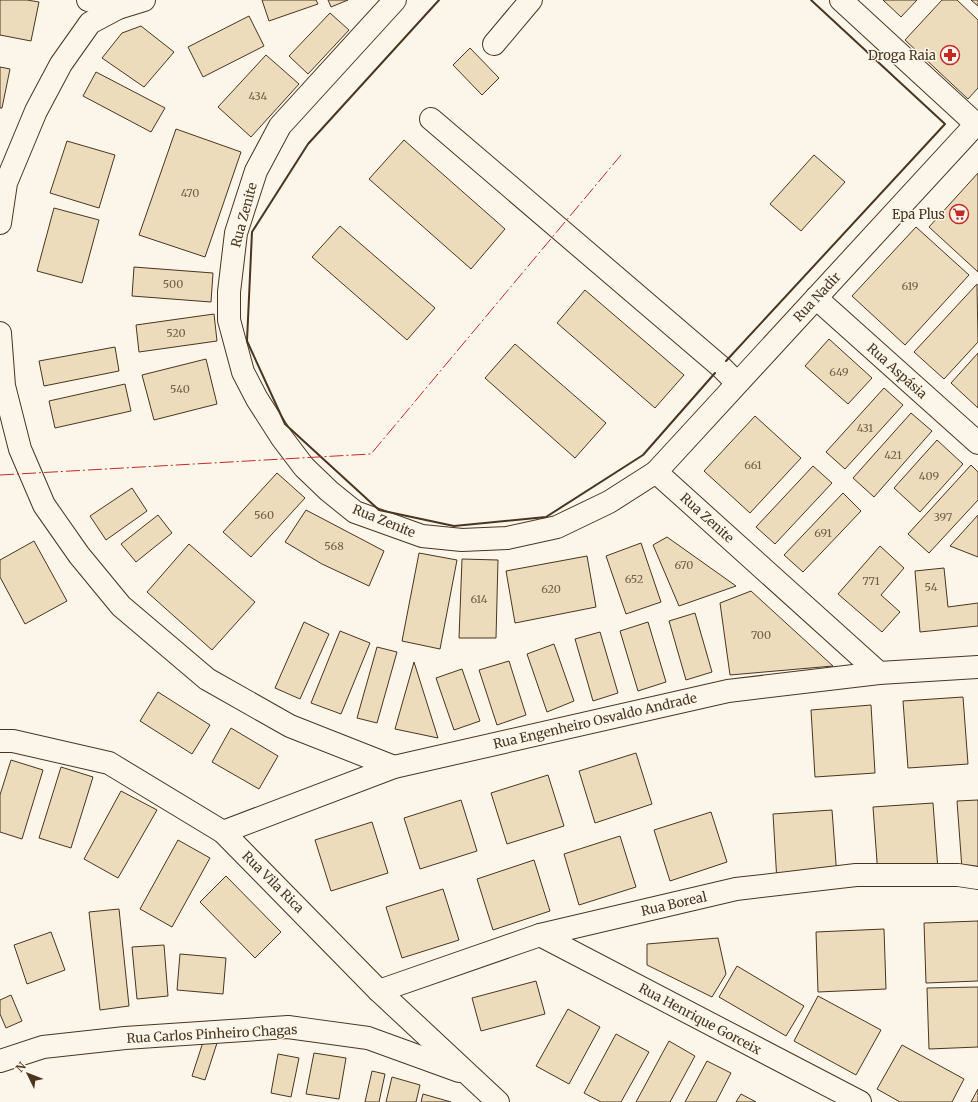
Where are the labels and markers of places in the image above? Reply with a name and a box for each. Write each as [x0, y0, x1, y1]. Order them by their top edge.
pharmacy icon: Droga Raia [939, 44, 961, 66]
place label: Droga Raia [868, 47, 936, 64]
supermarket icon: Epa Plus [948, 203, 970, 225]
place label: Epa Plus [892, 206, 945, 223]

